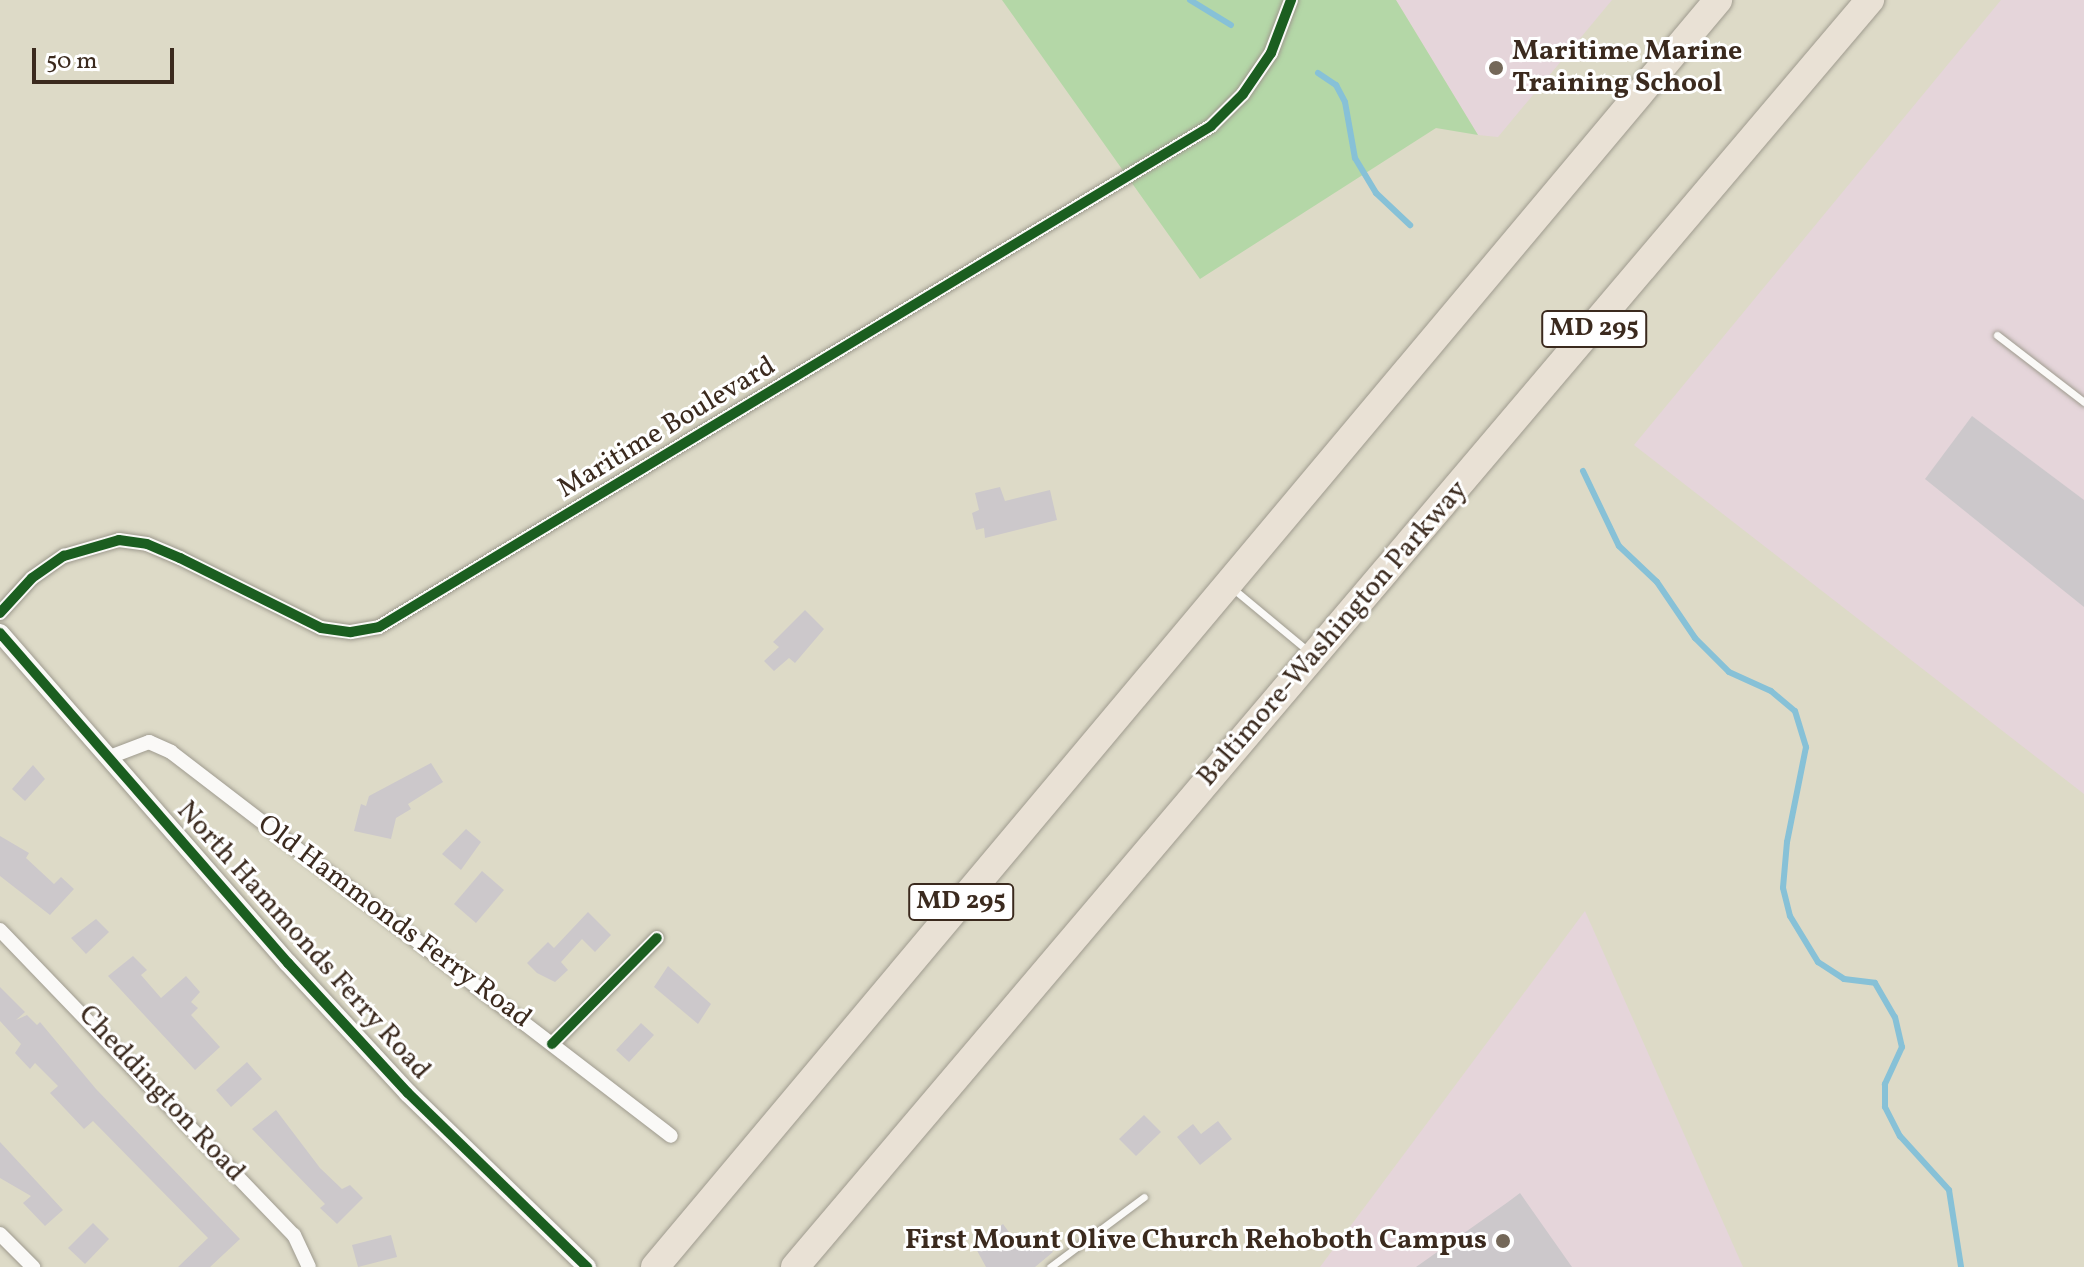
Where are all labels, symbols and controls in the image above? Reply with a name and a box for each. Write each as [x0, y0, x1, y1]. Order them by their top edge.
scale bar [36, 32, 178, 82]
place label: Maritime Marine Training School [1512, 35, 1742, 101]
text: 50 m [46, 45, 98, 79]
marker: Maritime Marine Training School [1487, 59, 1505, 77]
road number: MD 295 [1540, 307, 1648, 351]
street label: Maritime Boulevard [552, 350, 782, 506]
street label: Baltimore-Washington Parkway [1191, 474, 1475, 794]
street label: North Hammonds Ferry Road [169, 794, 437, 1088]
street label: Old Hammonds Ferry Road [250, 808, 538, 1036]
road number: MD 295 [907, 880, 1015, 924]
street label: Cheddington Road [71, 999, 251, 1189]
place label: First Mount Olive Church Rehoboth Campus [905, 1224, 1487, 1258]
marker: First Mount Olive Church Rehoboth Campus [1494, 1232, 1512, 1250]

